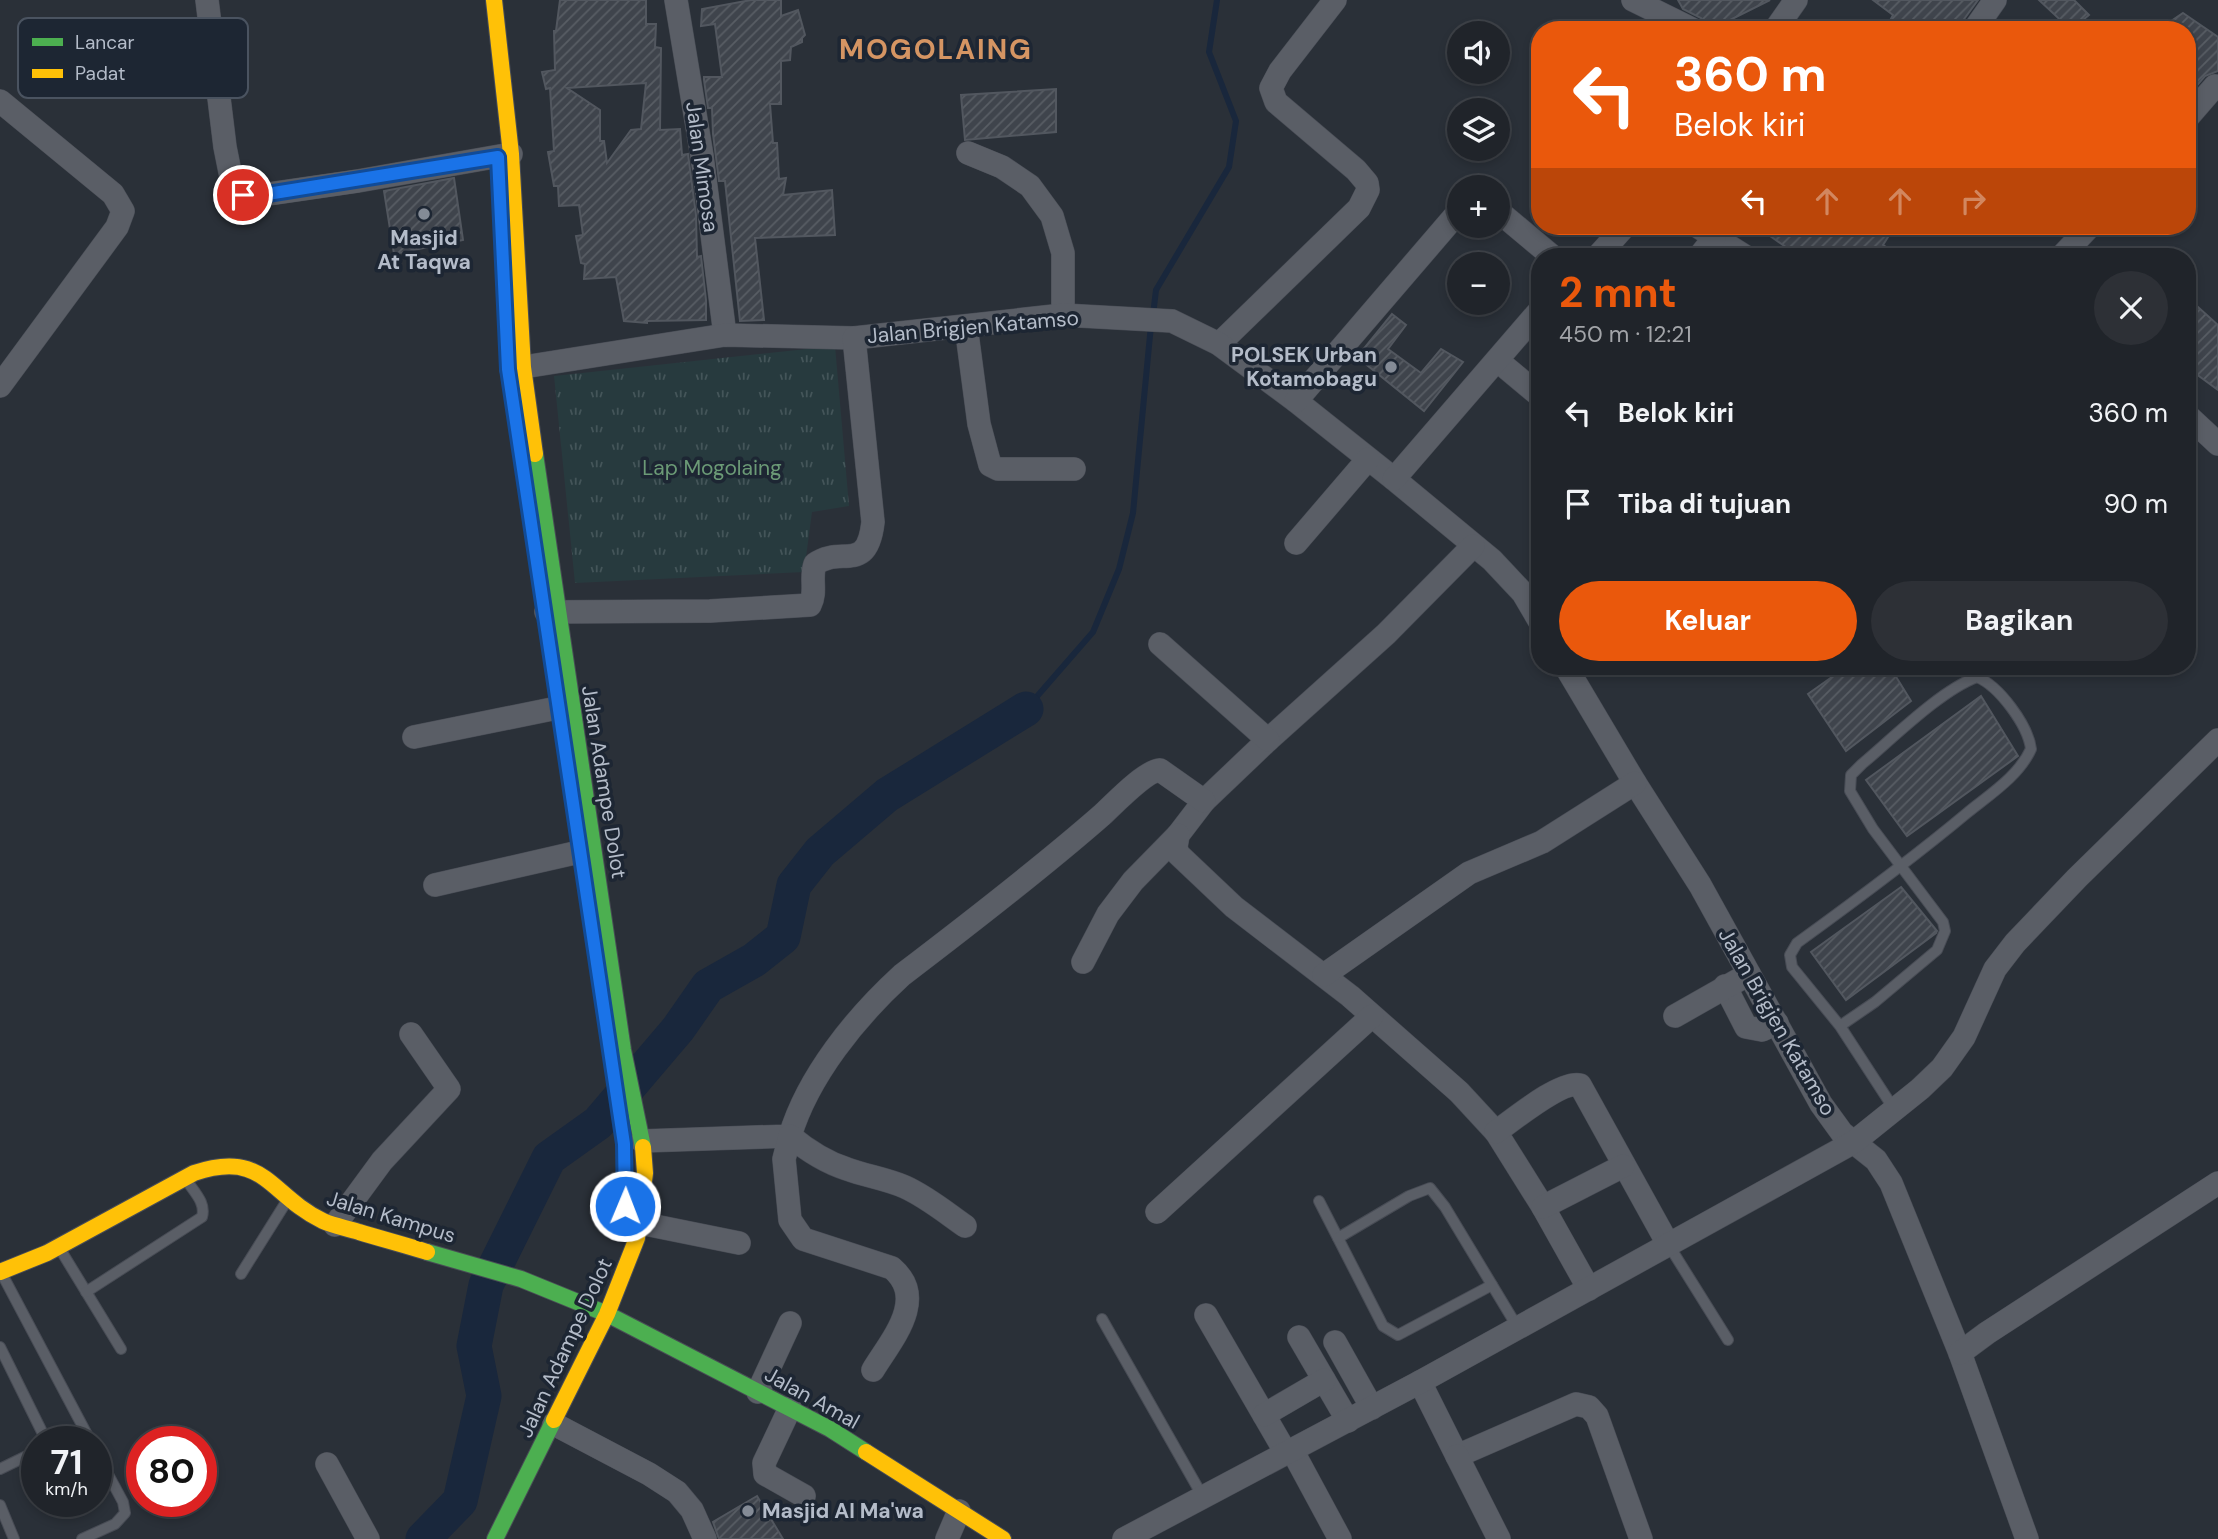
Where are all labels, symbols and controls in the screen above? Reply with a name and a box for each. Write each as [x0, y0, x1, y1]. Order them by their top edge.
legend [18, 18, 248, 98]
map controls [1447, 21, 1510, 315]
button: sound [1447, 21, 1510, 84]
text: Lancar [75, 30, 135, 55]
district label: MOGOLAING [839, 31, 1033, 68]
text: 360 m [1674, 42, 1827, 106]
icon: left [1559, 49, 1650, 140]
text: Padat [75, 61, 125, 86]
button: layers [1447, 98, 1510, 161]
street label: Jalan Mimosa [679, 100, 725, 234]
text: Belok kiri [1674, 104, 1806, 146]
pin [213, 165, 273, 225]
button: + [1447, 175, 1510, 238]
icon: arrive [224, 176, 262, 214]
icon: left [1735, 182, 1773, 220]
icon: ahead [1808, 182, 1846, 220]
icon: ahead [1881, 182, 1919, 220]
icon: right [1954, 182, 1992, 220]
marker: Masjid At Taqwa [416, 206, 432, 222]
place label: Masjid At Taqwa [377, 224, 471, 276]
button: − [1447, 252, 1510, 315]
text: 2 mnt [1559, 265, 1677, 320]
button: close [2094, 271, 2168, 345]
street label: Jalan Brigjen Katamso [866, 304, 1080, 350]
text: 450 m · 12:21 [1559, 319, 1692, 349]
place label: POLSEK Urban Kotamobagu [1231, 341, 1377, 393]
marker: POLSEK Urban Kotamobagu [1383, 359, 1399, 375]
icon: left [1559, 394, 1597, 432]
text: Belok kiri [1618, 396, 1734, 430]
text: 360 m [2088, 396, 2168, 430]
park label: Lap Mogolaing [642, 454, 782, 482]
icon: arrive [1559, 485, 1597, 523]
text: Tiba di tujuan [1618, 487, 1791, 521]
text: 90 m [2104, 487, 2168, 521]
button: Keluar [1559, 581, 1857, 661]
button: Bagikan [1871, 581, 2168, 661]
street label: Jalan Adampe Dolot [575, 684, 633, 880]
street label: Jalan Brigjen Katamso [1712, 923, 1842, 1121]
position arrow [588, 1169, 662, 1243]
street label: Jalan Kampus [323, 1184, 459, 1250]
street label: Jalan Adampe Dolot [511, 1254, 619, 1442]
street label: Jalan Amal [760, 1360, 864, 1436]
speed limit sign: 80 [126, 1426, 217, 1517]
text: 71 [50, 1439, 83, 1485]
text: km/h [45, 1477, 88, 1501]
place label: Masjid Al Ma'wa [762, 1497, 924, 1525]
marker: Masjid Al Ma'wa [740, 1503, 756, 1519]

